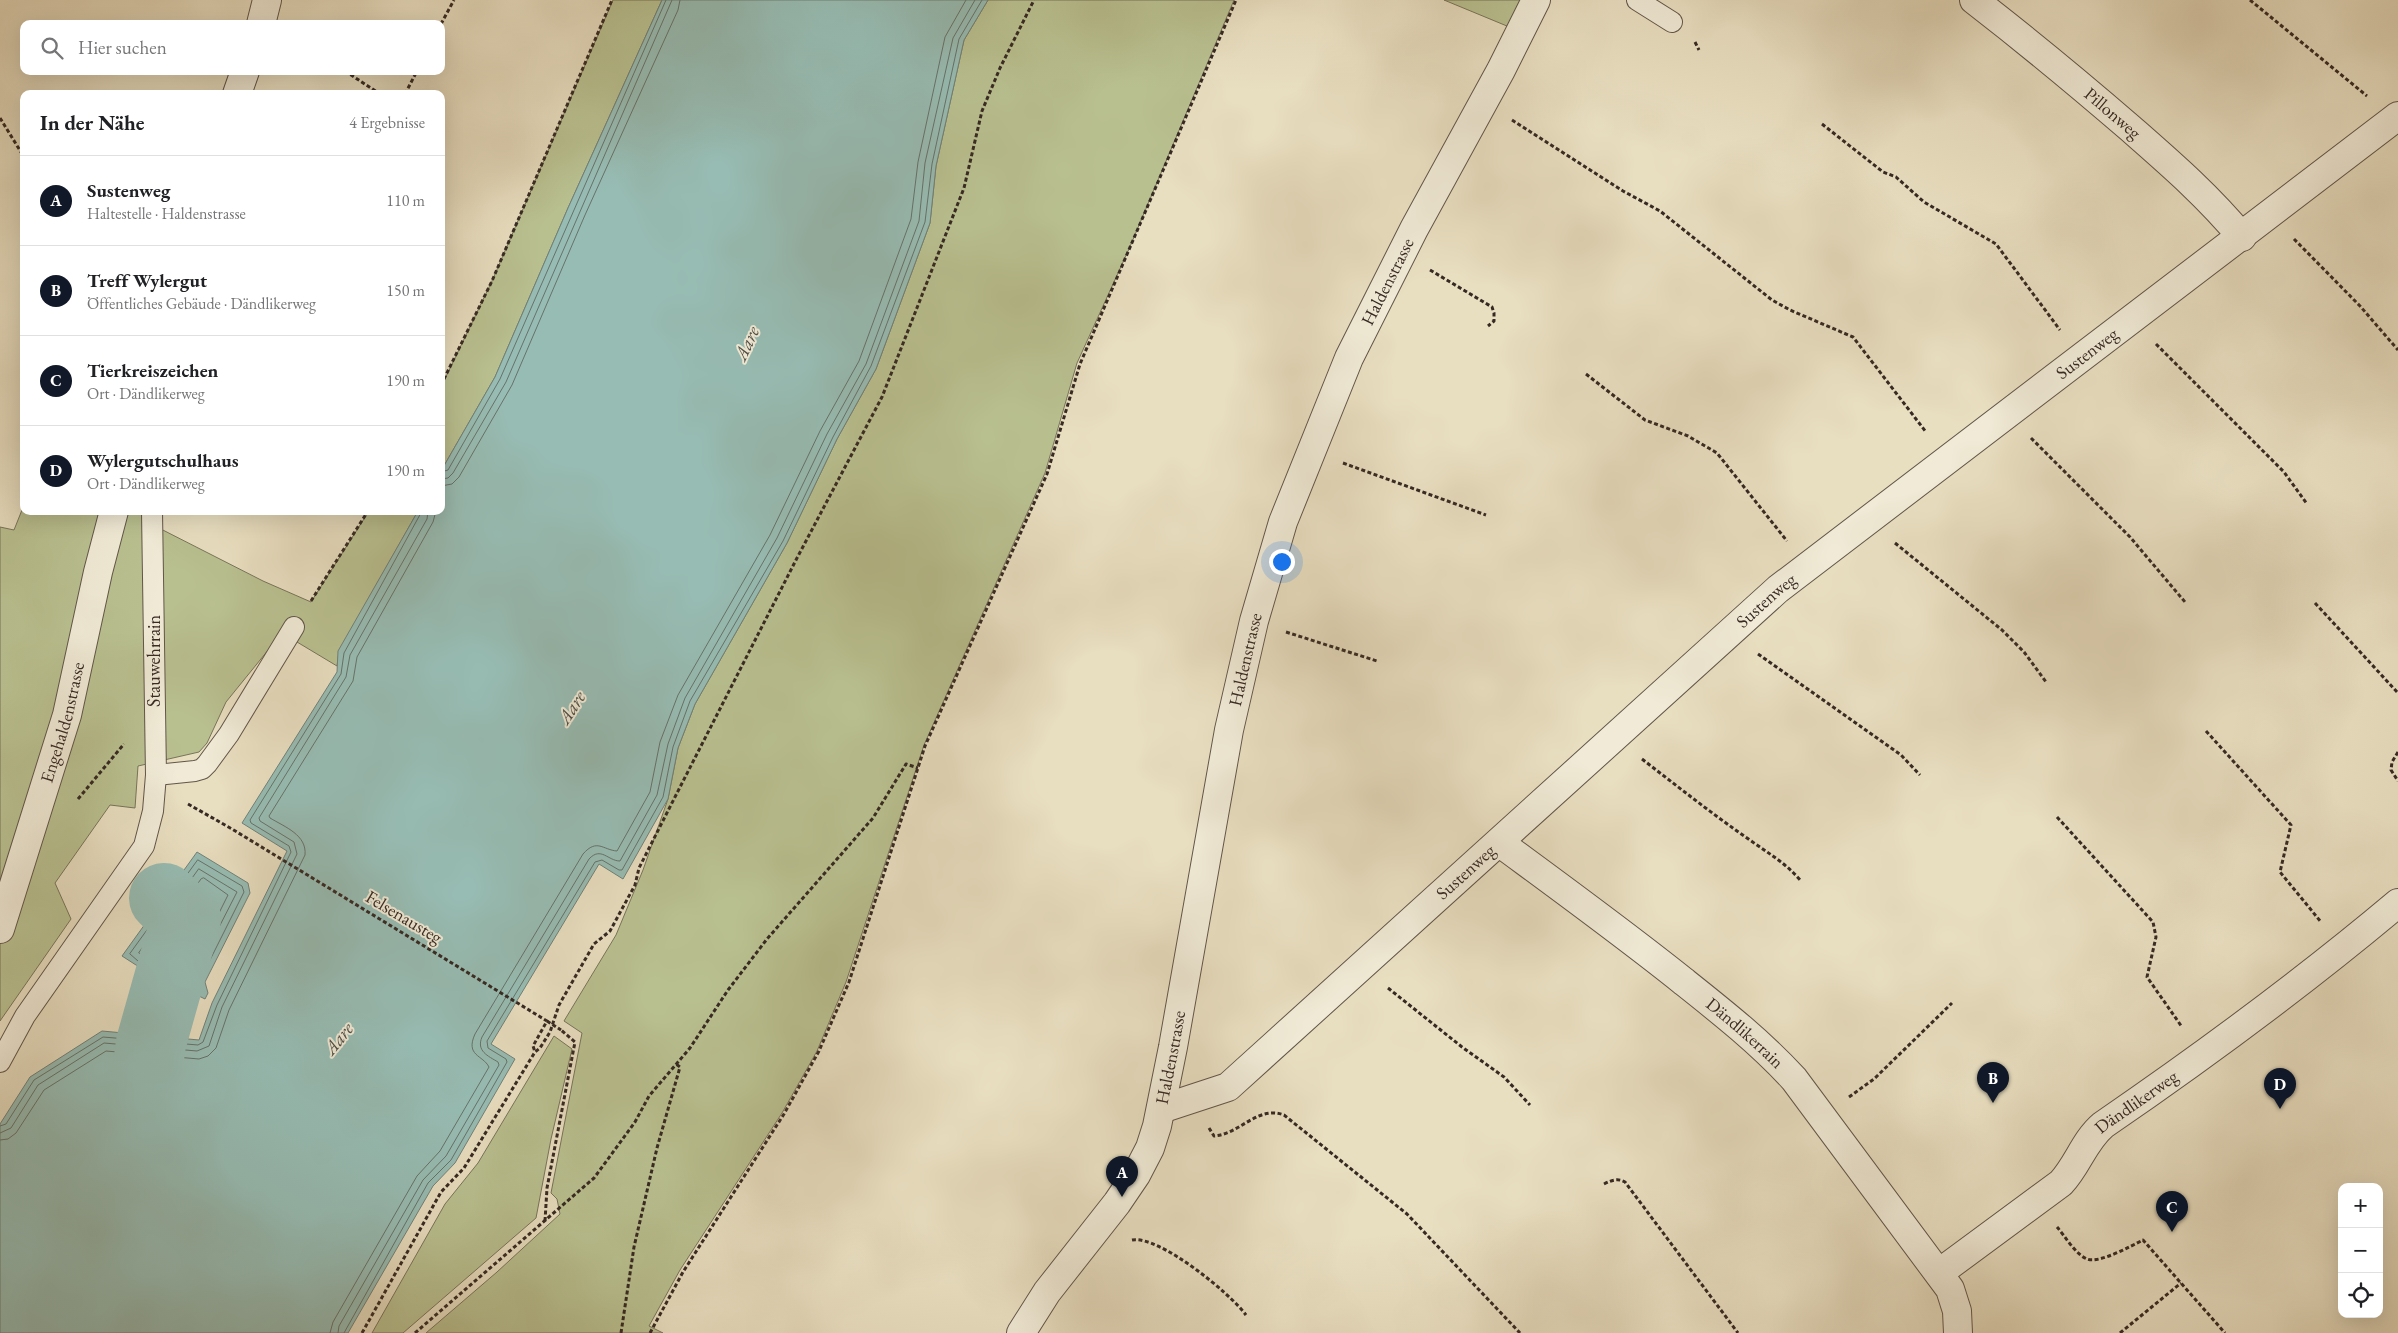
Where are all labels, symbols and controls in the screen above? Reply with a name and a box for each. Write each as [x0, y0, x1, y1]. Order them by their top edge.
search box [20, 20, 445, 75]
icon: search [38, 34, 66, 62]
text: Hier suchen [78, 35, 167, 60]
street label: Pillonweg [2080, 82, 2146, 144]
text: In der Nähe [40, 109, 145, 136]
text: 4 Ergebnisse [349, 112, 425, 133]
text: Sustenweg [87, 178, 170, 203]
text: A [50, 190, 62, 211]
text: 110 m [386, 190, 425, 211]
text: Haltestelle · Haldenstrasse [87, 203, 246, 224]
street label: Haldenstrasse [1355, 234, 1419, 329]
text: Treff Wylergut [87, 268, 207, 293]
text: B [51, 280, 61, 301]
text: 150 m [386, 280, 425, 301]
text: Öffentliches Gebäude · Dändlikerweg [87, 293, 316, 314]
water label: Aare [727, 322, 765, 366]
street label: Sustenweg [2051, 322, 2122, 384]
text: Tierkreiszeichen [87, 358, 218, 383]
text: C [50, 370, 62, 391]
text: 190 m [386, 370, 425, 391]
text: Ort · Dändlikerweg [87, 383, 205, 404]
text: Wylergutschulhaus [87, 448, 239, 473]
text: D [50, 460, 62, 481]
text: 190 m [386, 460, 425, 481]
text: Ort · Dändlikerweg [87, 473, 205, 494]
your location [1269, 549, 1295, 575]
street label: Sustenweg [1731, 567, 1800, 632]
street label: Haldenstrasse [1223, 610, 1267, 708]
street label: Stauwehrrain [142, 615, 165, 707]
street label: Engehaldenstrasse [35, 660, 89, 786]
water label: Aare [550, 685, 592, 730]
street label: Sustenweg [1431, 839, 1500, 904]
street label: Felsenausteg [362, 885, 447, 948]
street label: Dändlikerrain [1702, 992, 1790, 1073]
street label: Haldenstrasse [1150, 1009, 1190, 1106]
water label: Aare [316, 1017, 359, 1061]
pin: B [1977, 1062, 2009, 1103]
street label: Dändlikerweg [2089, 1064, 2182, 1138]
pin: D [2264, 1068, 2296, 1109]
pin: A [1106, 1156, 1138, 1197]
map controls [2338, 1183, 2383, 1318]
button: + [2338, 1183, 2383, 1228]
pin: C [2156, 1191, 2188, 1232]
button: − [2338, 1228, 2383, 1273]
button: locate [2338, 1273, 2383, 1318]

